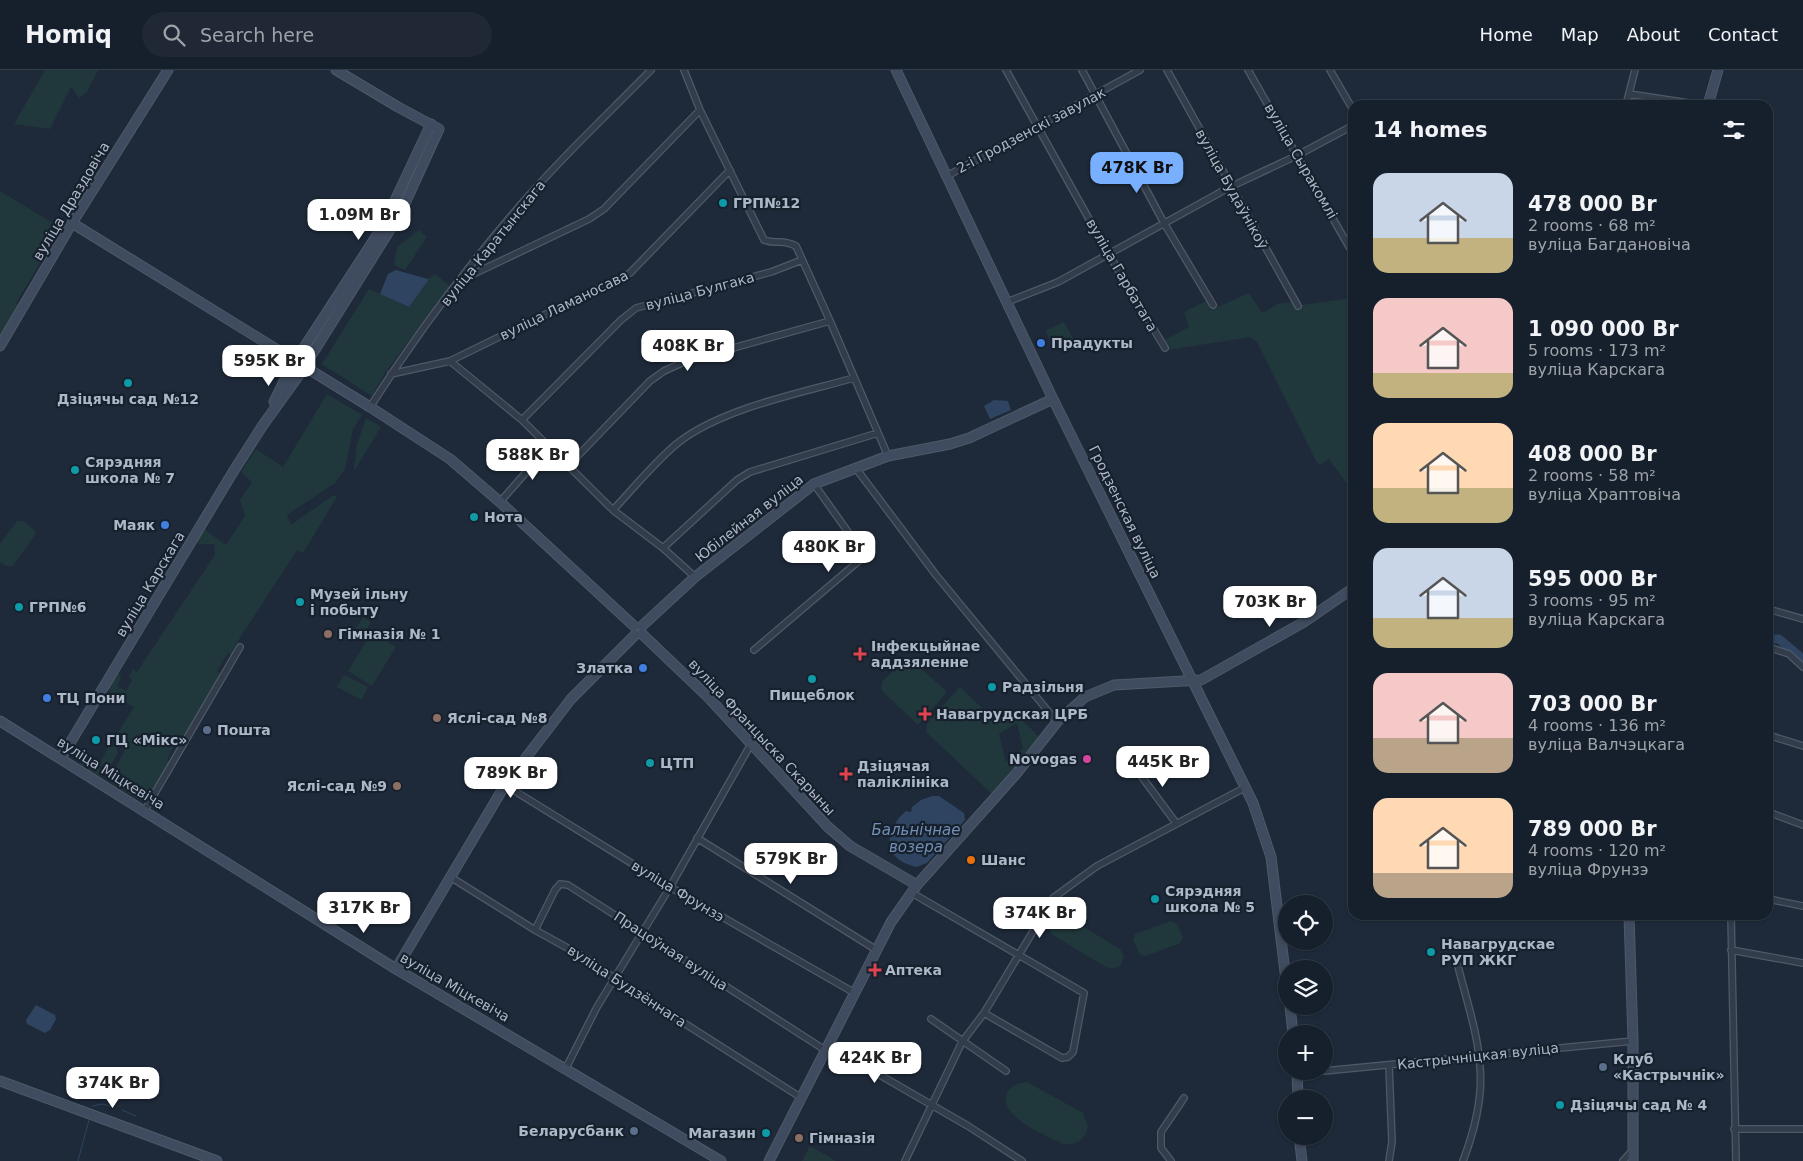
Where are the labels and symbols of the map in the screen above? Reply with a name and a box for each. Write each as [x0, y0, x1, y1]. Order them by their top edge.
street label: 2-і Гродзенскі завулак [954, 84, 1108, 176]
street label: вуліца Сыракомлі [1261, 100, 1341, 222]
street label: вуліца Будаўнікоў [1192, 126, 1272, 252]
street label: вуліца Драздовіча [29, 139, 113, 263]
pin: 478K Br [1091, 152, 1183, 194]
street label: вуліца Каратынскага [437, 177, 549, 309]
place label: ГРП№12 [733, 195, 800, 211]
marker: ГРП№12 [717, 197, 729, 209]
pin: 1.09M Br [307, 198, 411, 241]
street label: вуліца Гарбатага [1083, 216, 1161, 334]
street label: вуліца Ламаносава [497, 267, 631, 343]
street label: вуліца Булгака [644, 269, 756, 313]
pin: 408K Br [642, 330, 734, 372]
place label: Прадукты [1051, 335, 1133, 351]
marker: Прадукты [1035, 337, 1047, 349]
pin: 595K Br [223, 344, 315, 387]
marker: Дзіцячы сад №12 [122, 377, 134, 389]
place label: Дзіцячы сад №12 [57, 391, 199, 407]
pin: 588K Br [487, 438, 579, 481]
street label: Гродзенская вуліца [1086, 443, 1164, 581]
place label: Сярэдняя школа № 7 [85, 454, 175, 486]
marker: Сярэдняя школа № 7 [69, 464, 81, 476]
street label: Юбілейная вуліца [692, 471, 806, 565]
place label: Нота [484, 509, 523, 525]
marker: Нота [468, 511, 480, 523]
place label: Маяк [113, 517, 155, 533]
marker: Маяк [159, 519, 171, 531]
street label: вуліца Карскага [112, 528, 188, 640]
pin: 480K Br [783, 530, 875, 573]
place label: Музей ільну і побыту [310, 586, 408, 618]
pin: 703K Br [1224, 586, 1316, 628]
marker: Музей ільну і побыту [294, 596, 306, 608]
place label: ГРП№6 [29, 599, 86, 615]
marker: ГРП№6 [13, 601, 25, 613]
place label: Гімназія № 1 [338, 626, 441, 642]
marker: Гімназія № 1 [322, 628, 334, 640]
place label: Інфекцыйнае аддзяленне [871, 638, 980, 670]
marker: Інфекцыйнае аддзяленне [853, 647, 867, 661]
street label: вуліца Францыска Скарыны [685, 656, 839, 818]
place label: Златка [576, 660, 633, 676]
marker: Златка [637, 662, 649, 674]
marker: Пищеблок [806, 673, 818, 685]
place label: Радзільня [1002, 679, 1084, 695]
marker: Радзільня [986, 681, 998, 693]
place label: Пищеблок [769, 687, 855, 703]
place label: ТЦ Пони [57, 690, 125, 706]
marker: ТЦ Пони [41, 692, 53, 704]
place label: Навагрудская ЦРБ [936, 706, 1088, 722]
marker: Навагрудская ЦРБ [918, 707, 932, 721]
place label: Яслі-сад №8 [447, 710, 547, 726]
marker: Яслі-сад №8 [431, 712, 443, 724]
place label: Пошта [217, 722, 271, 738]
marker: Пошта [201, 724, 213, 736]
place label: ГЦ «Мікс» [106, 732, 187, 748]
street label: вуліца Міцкевіча [54, 733, 168, 813]
marker: ГЦ «Мікс» [90, 734, 102, 746]
pin: 445K Br [1117, 746, 1209, 788]
place label: Novogas [1009, 751, 1077, 767]
marker: Novogas [1081, 753, 1093, 765]
place label: ЦТП [660, 755, 694, 771]
pin: 789K Br [465, 756, 557, 799]
marker: ЦТП [644, 757, 656, 769]
place label: Дзіцячая паліклініка [857, 758, 949, 790]
marker: Дзіцячая паліклініка [839, 767, 853, 781]
place label: Яслі-сад №9 [287, 778, 387, 794]
marker: Яслі-сад №9 [391, 780, 403, 792]
water label: Бальнічнае возера [872, 821, 960, 856]
pin: 579K Br [745, 842, 837, 885]
place label: Шанс [981, 852, 1026, 868]
marker: Шанс [965, 854, 977, 866]
street label: вуліца Фрунзэ [629, 857, 727, 925]
place label: Сярэдняя школа № 5 [1165, 883, 1255, 915]
pin: 317K Br [318, 892, 410, 934]
marker: Сярэдняя школа № 5 [1149, 893, 1161, 905]
pin: 374K Br [994, 896, 1086, 939]
street label: Працоўная вуліца [611, 908, 731, 994]
place label: Навагрудскае РУП ЖКГ [1441, 936, 1555, 968]
street label: вуліца Будзённага [565, 942, 689, 1030]
marker: Навагрудскае РУП ЖКГ [1425, 946, 1437, 958]
street label: вуліца Міцкевіча [398, 949, 512, 1025]
place label: Аптека [885, 962, 942, 978]
marker: Аптека [869, 964, 881, 976]
street label: Кастрычніцкая вуліца [1396, 1040, 1560, 1072]
pin: 424K Br [829, 1042, 921, 1084]
place label: Клуб «Кастрычнік» [1613, 1051, 1725, 1083]
marker: Клуб «Кастрычнік» [1597, 1061, 1609, 1073]
pin: 374K Br [67, 1066, 159, 1109]
place label: Дзіцячы сад № 4 [1570, 1097, 1708, 1113]
marker: Дзіцячы сад № 4 [1554, 1099, 1566, 1111]
place label: Беларусбанк [518, 1123, 624, 1139]
marker: Беларусбанк [628, 1125, 640, 1137]
place label: Магазин [688, 1125, 756, 1141]
marker: Магазин [760, 1127, 772, 1139]
place label: Гімназія [809, 1130, 875, 1146]
marker: Гімназія [793, 1132, 805, 1144]

